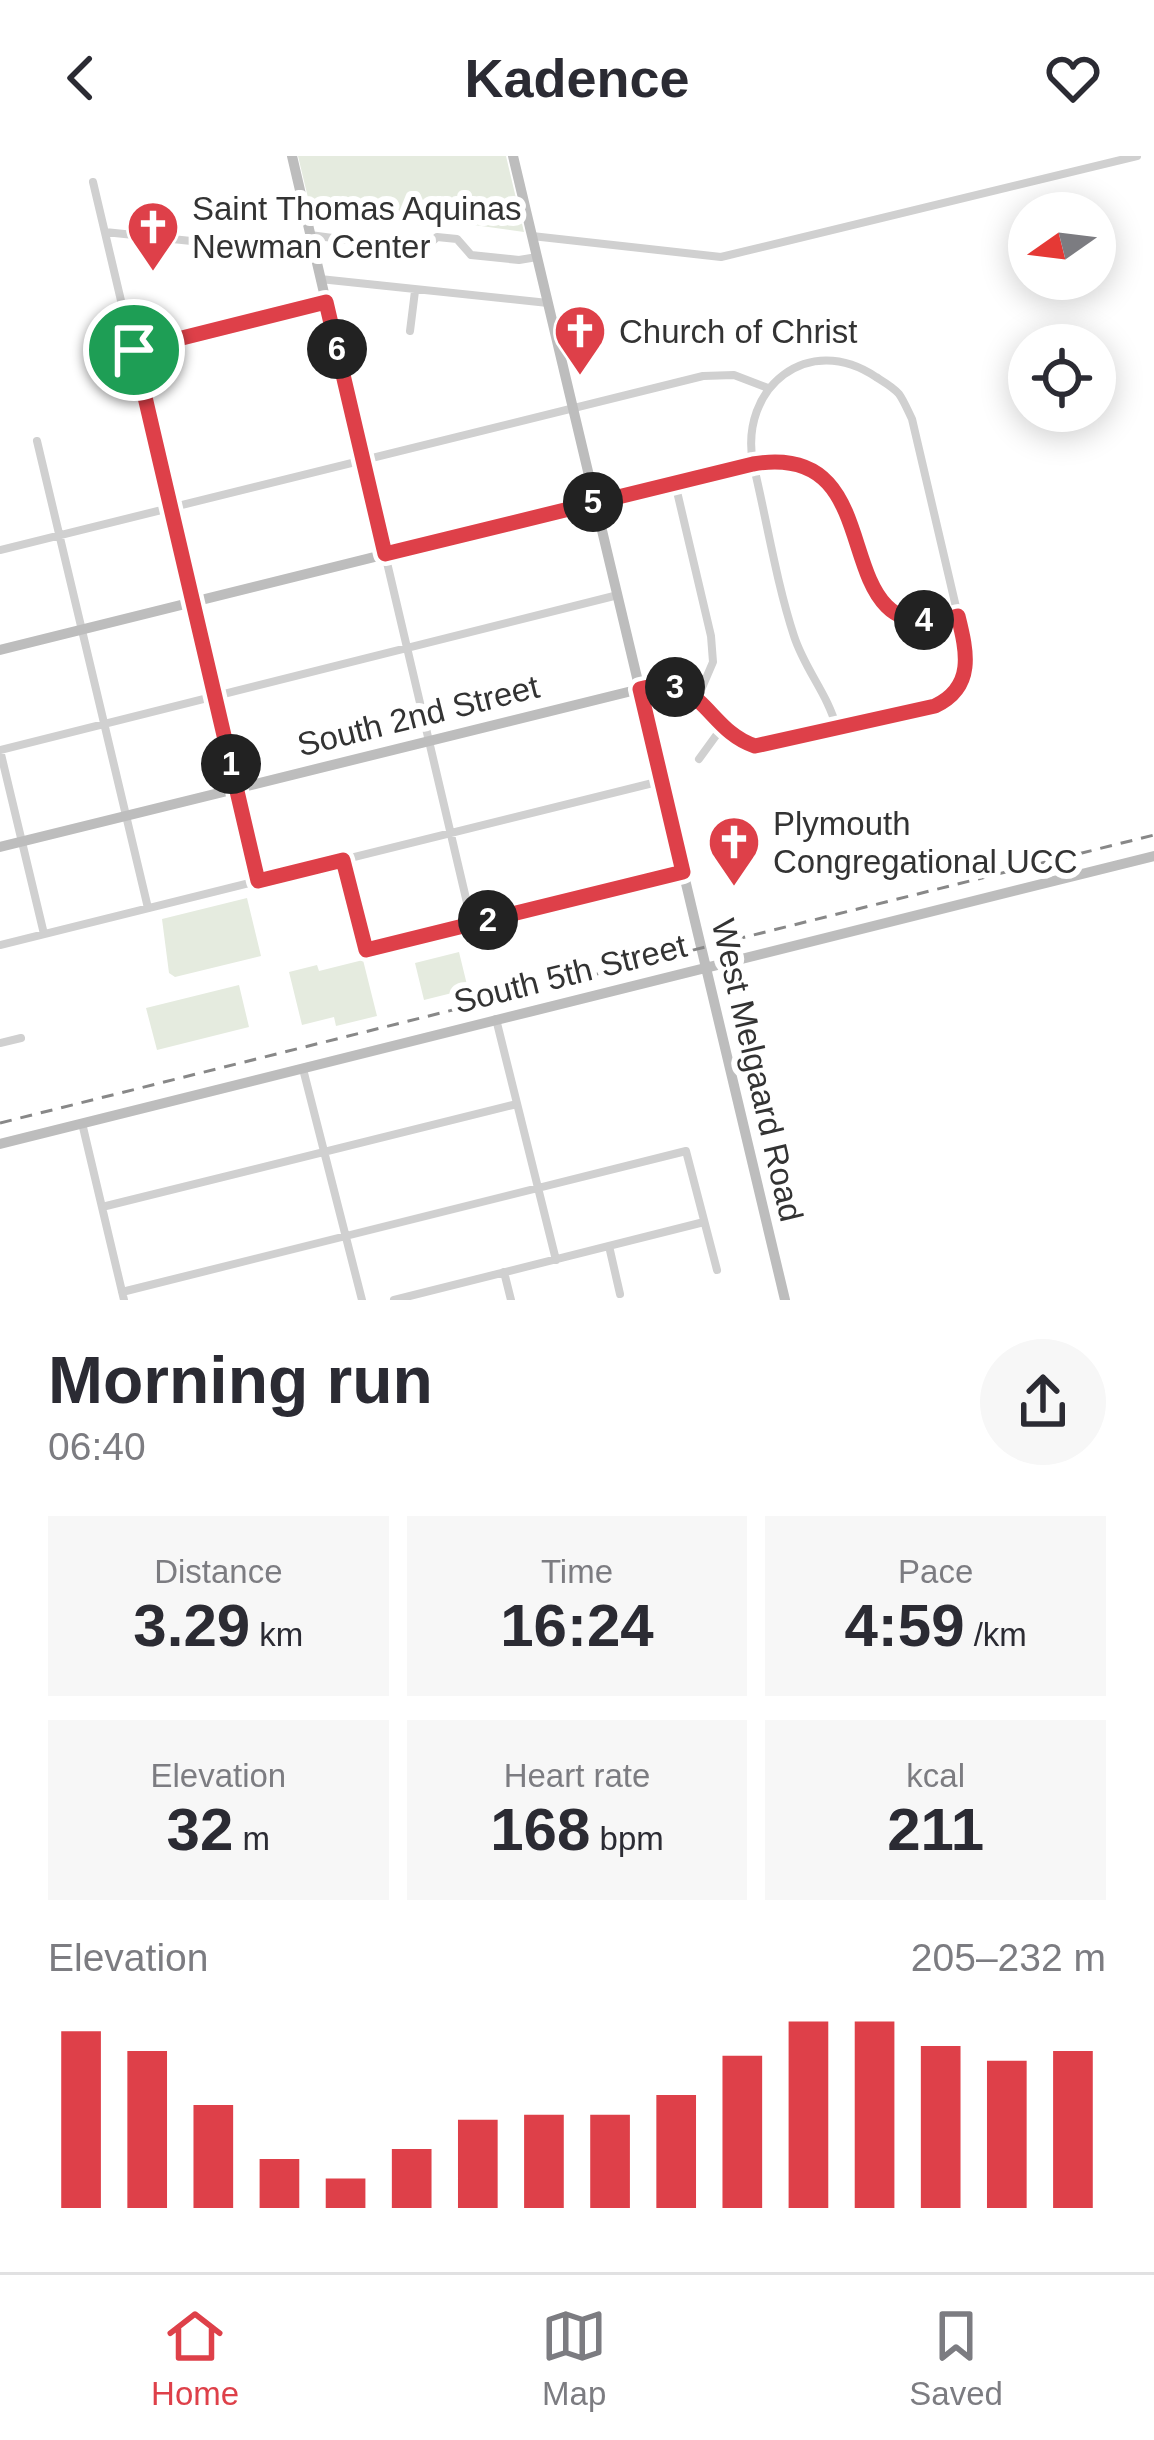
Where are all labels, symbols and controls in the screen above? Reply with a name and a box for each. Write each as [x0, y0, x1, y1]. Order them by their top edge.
icon: back [48, 45, 114, 111]
icon: heart [1040, 45, 1106, 111]
text: Kadence [464, 48, 690, 108]
place label: Saint Thomas Aquinas Newman Center [192, 190, 522, 265]
north arrow [1008, 192, 1116, 300]
map controls [1008, 192, 1116, 432]
church icon: Saint Thomas Aquinas Newman Center [125, 199, 181, 273]
pin [83, 299, 185, 401]
church icon: Church of Christ [552, 303, 608, 377]
place label: Church of Christ [619, 313, 857, 350]
icon: arrive [101, 317, 167, 383]
pin: 6 [307, 319, 367, 379]
button: locate [1008, 324, 1116, 432]
text: 6 [328, 330, 346, 367]
pin: 5 [563, 472, 623, 532]
text: 5 [584, 483, 602, 520]
pin: 4 [894, 590, 954, 650]
text: 4 [915, 601, 933, 638]
pin: 3 [645, 657, 705, 717]
street label: South 2nd Street [293, 668, 543, 763]
text: 3 [666, 668, 684, 705]
pin: 1 [201, 734, 261, 794]
text: 1 [222, 745, 240, 782]
place label: Plymouth Congregational UCC [773, 805, 1078, 880]
church icon: Plymouth Congregational UCC [706, 814, 762, 888]
pin: 2 [458, 890, 518, 950]
text: 2 [479, 901, 497, 938]
street label: West Melgaard Road [705, 915, 810, 1225]
street label: South 5th Street [450, 927, 690, 1020]
button: share [980, 1339, 1106, 1465]
text: Morning run [48, 1343, 433, 1417]
text: 06:40 [48, 1425, 146, 1468]
text: Distance [154, 1553, 283, 1590]
text: Time [541, 1553, 613, 1590]
text: Pace [898, 1553, 973, 1590]
text: 3.29 [133, 1592, 250, 1659]
text: 16:24 [500, 1592, 654, 1659]
text: 4:59 [844, 1592, 965, 1659]
text: km [250, 1616, 303, 1653]
text: /km [965, 1616, 1027, 1653]
text: Elevation [150, 1757, 286, 1794]
text: Heart rate [504, 1757, 650, 1794]
text: kcal [906, 1757, 965, 1794]
text: 32 [167, 1796, 233, 1863]
text: 168 [490, 1796, 590, 1863]
text: 211 [887, 1796, 984, 1863]
text: m [233, 1820, 270, 1857]
text: bpm [590, 1820, 664, 1857]
text: Elevation [48, 1936, 208, 1979]
text: 205–232 m [911, 1936, 1106, 1979]
tab: Home [151, 2303, 239, 2413]
tab: Map [541, 2303, 607, 2413]
tab: Saved [909, 2303, 1003, 2413]

